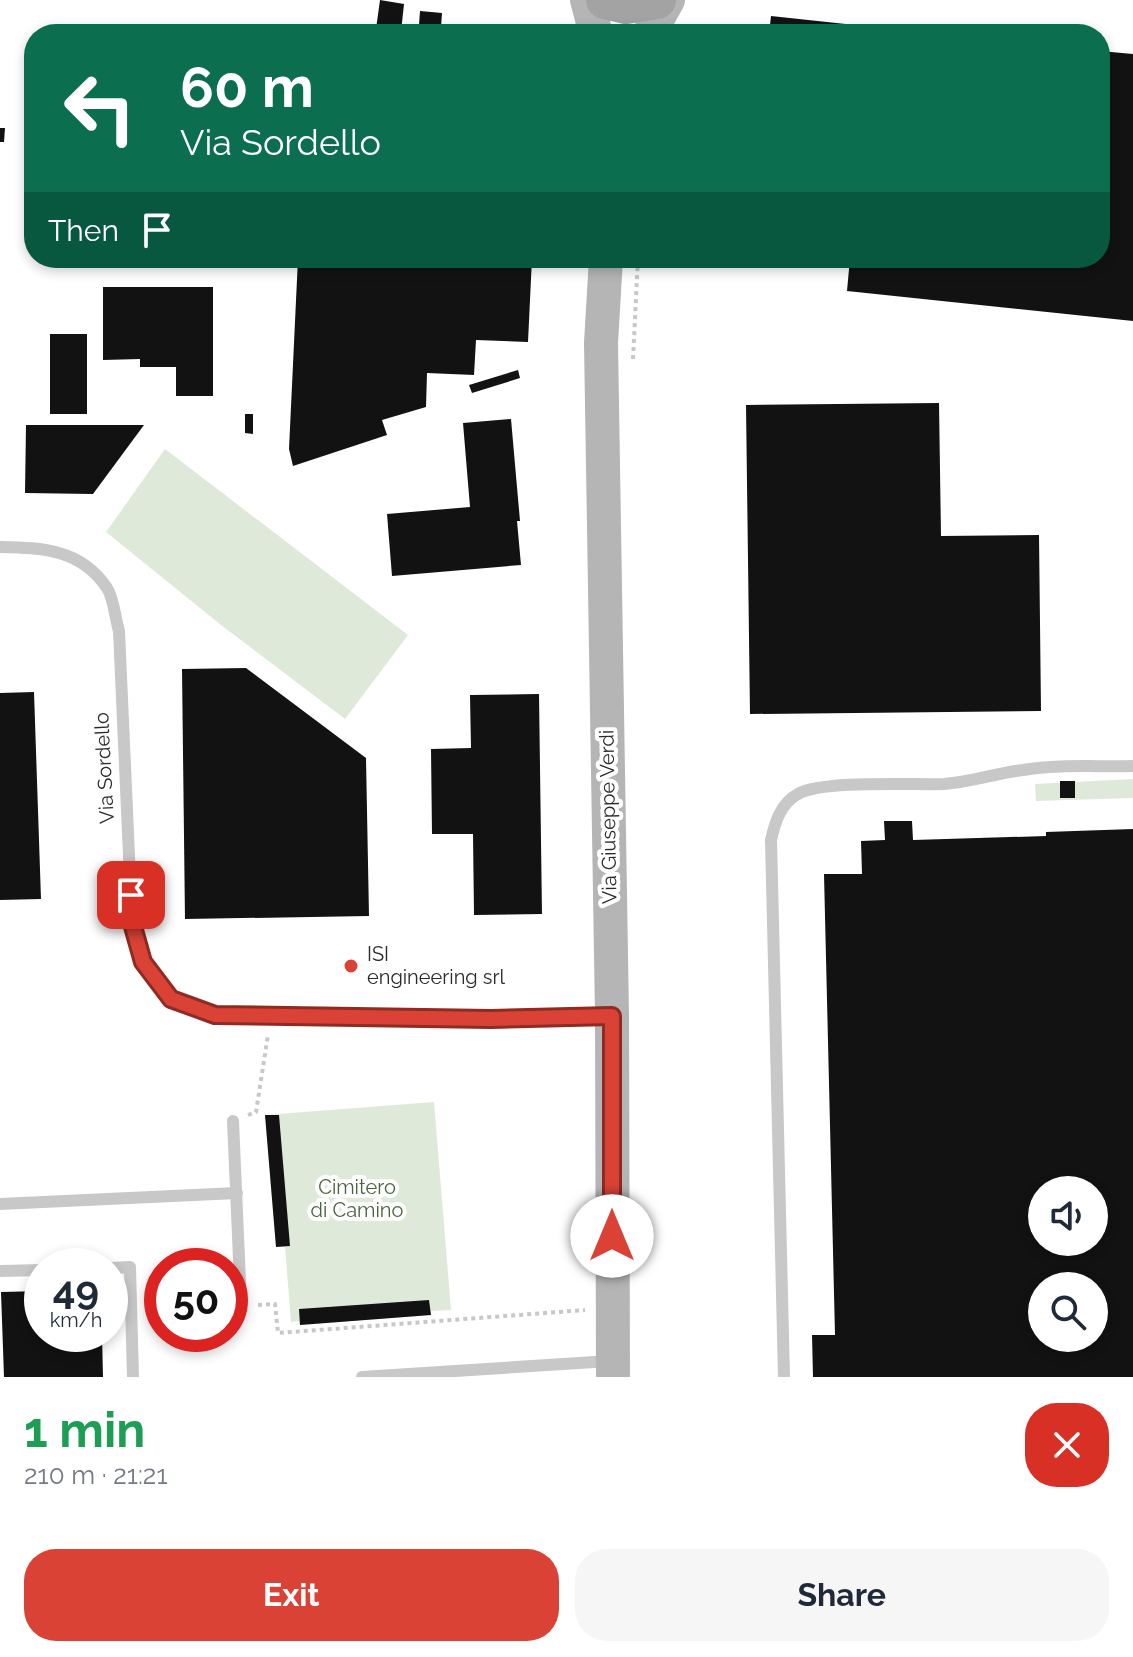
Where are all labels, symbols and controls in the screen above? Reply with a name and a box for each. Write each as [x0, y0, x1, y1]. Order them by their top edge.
text: 60 m [180, 54, 314, 120]
icon: left [48, 56, 152, 160]
text: Via Sordello [180, 121, 381, 163]
icon: arrive [135, 208, 179, 252]
text: Then [48, 213, 119, 248]
street label: Via Sordello [89, 712, 119, 824]
street label: Via Giuseppe Verdi [594, 730, 622, 904]
pin [97, 861, 165, 929]
icon: arrive [109, 873, 153, 917]
place label: ISI engineering srl [367, 942, 505, 989]
marker: ISI engineering srl [342, 957, 360, 975]
park label: Cimitero di Camino [311, 1175, 404, 1222]
map controls [1028, 1176, 1108, 1352]
button: sound [1028, 1176, 1108, 1256]
position arrow [570, 1194, 654, 1278]
speed limit sign: 50 [144, 1248, 248, 1352]
text: 49 [53, 1266, 99, 1313]
button: search [1028, 1272, 1108, 1352]
text: km/h [50, 1308, 102, 1332]
text: 1 min [24, 1402, 145, 1458]
button: close [1025, 1403, 1109, 1487]
text: 210 m · 21:21 [24, 1460, 168, 1490]
button: Exit [24, 1549, 559, 1641]
button: Share [575, 1549, 1109, 1641]

